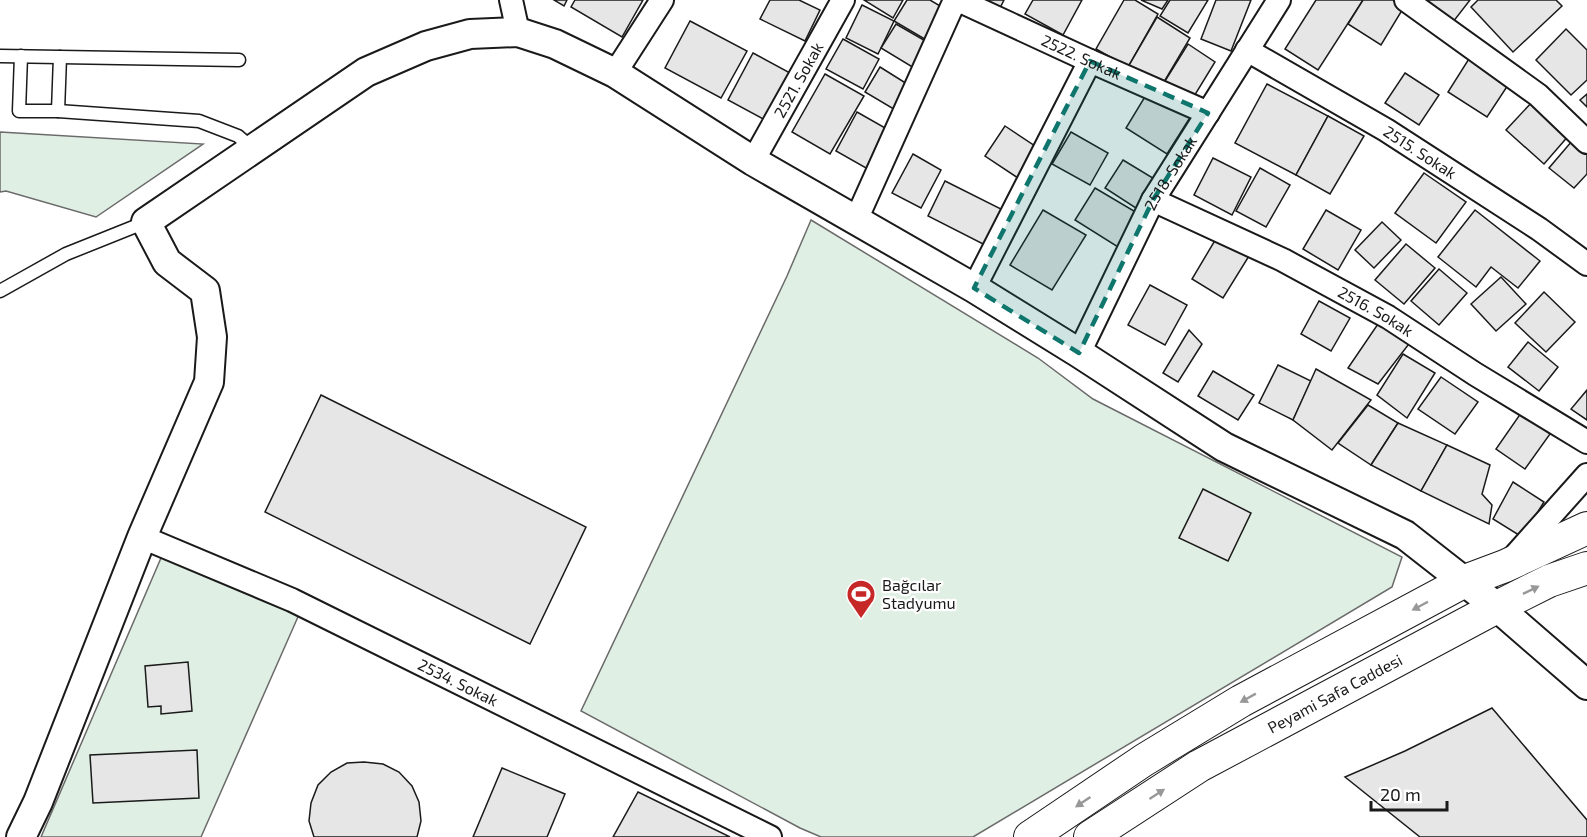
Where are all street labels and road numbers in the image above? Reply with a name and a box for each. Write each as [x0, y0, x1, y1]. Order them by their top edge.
street label: 2522. Sokak [1039, 30, 1125, 83]
street label: 2521. Sokak [769, 39, 827, 121]
street label: 2515. Sokak [1380, 121, 1460, 182]
street label: 2518. Sokak [1140, 132, 1200, 213]
street label: 2516. Sokak [1335, 282, 1417, 340]
street label: Peyami Safa Caddesi [1264, 649, 1405, 737]
street label: 2534. Sokak [415, 654, 501, 710]

